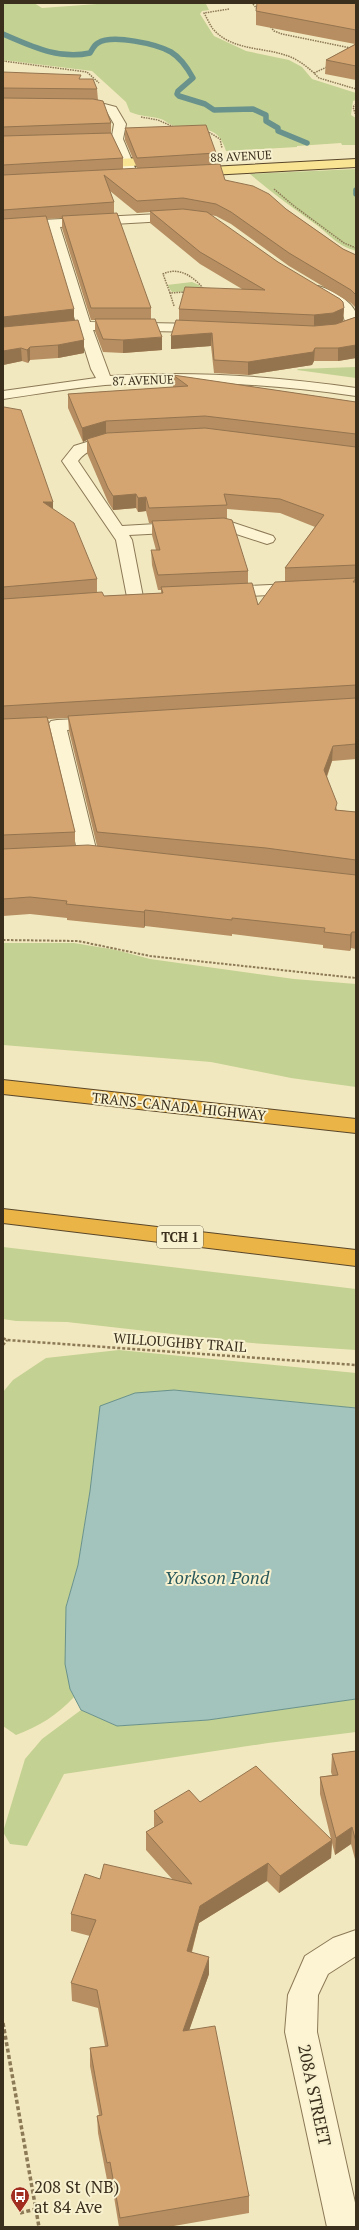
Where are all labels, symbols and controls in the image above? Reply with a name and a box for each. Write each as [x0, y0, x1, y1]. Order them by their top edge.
street label: 88 AVENUE [210, 147, 272, 165]
street label: 87 AVENUE [112, 371, 174, 389]
street label: TRANS-CANADA HIGHWAY [91, 1087, 268, 1125]
road number: TCH 1 [157, 1226, 203, 1248]
street label: WILLOUGHBY TRAIL [113, 1328, 248, 1356]
water label: Yorkson Pond [165, 1565, 270, 1589]
street label: 208A STREET [293, 2042, 337, 2148]
place label: 208 St (NB) at 84 Ave [34, 2175, 119, 2218]
bus stop icon: 208 St (NB) at 84 Ave [9, 2185, 31, 2213]

